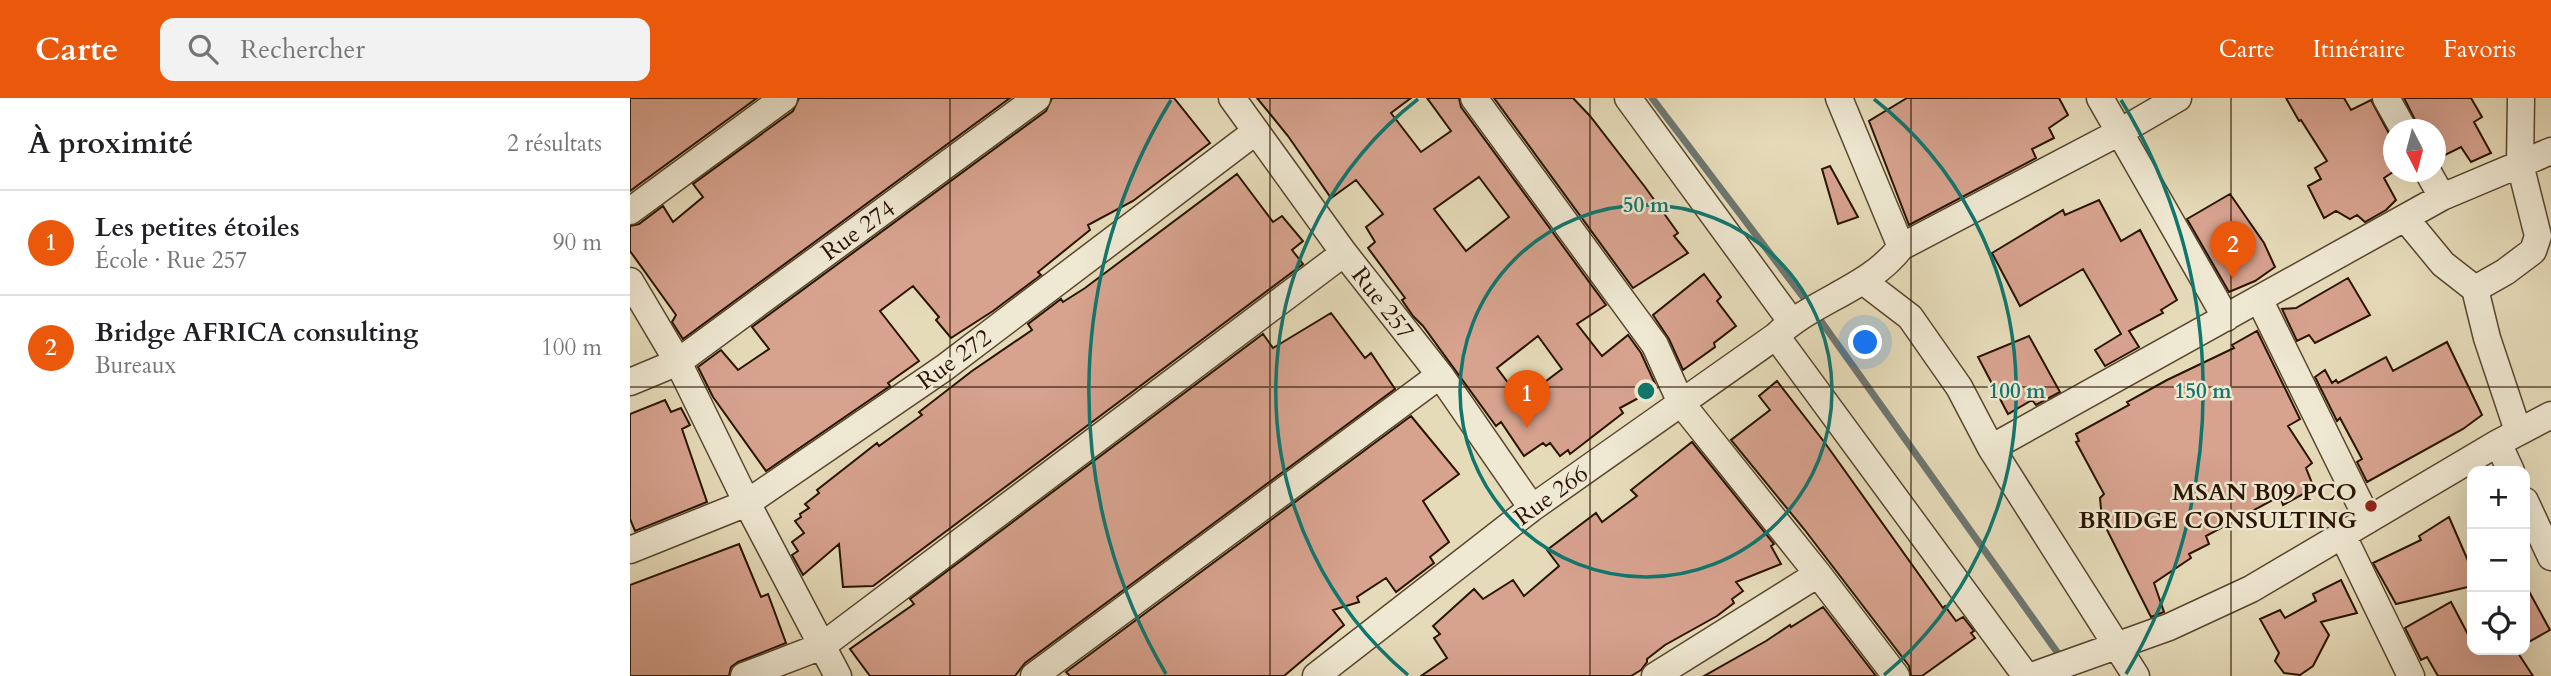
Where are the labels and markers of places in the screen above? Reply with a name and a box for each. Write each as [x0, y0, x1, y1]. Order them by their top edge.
pin: 2 [2210, 221, 2256, 279]
pin: 1 [1504, 370, 1550, 428]
centre of rings [1634, 379, 1658, 403]
place label: MSAN B09 PCO BRIDGE CONSULTING [2078, 476, 2357, 537]
marker: MSAN B09 PCO BRIDGE CONSULTING [2363, 498, 2379, 514]

